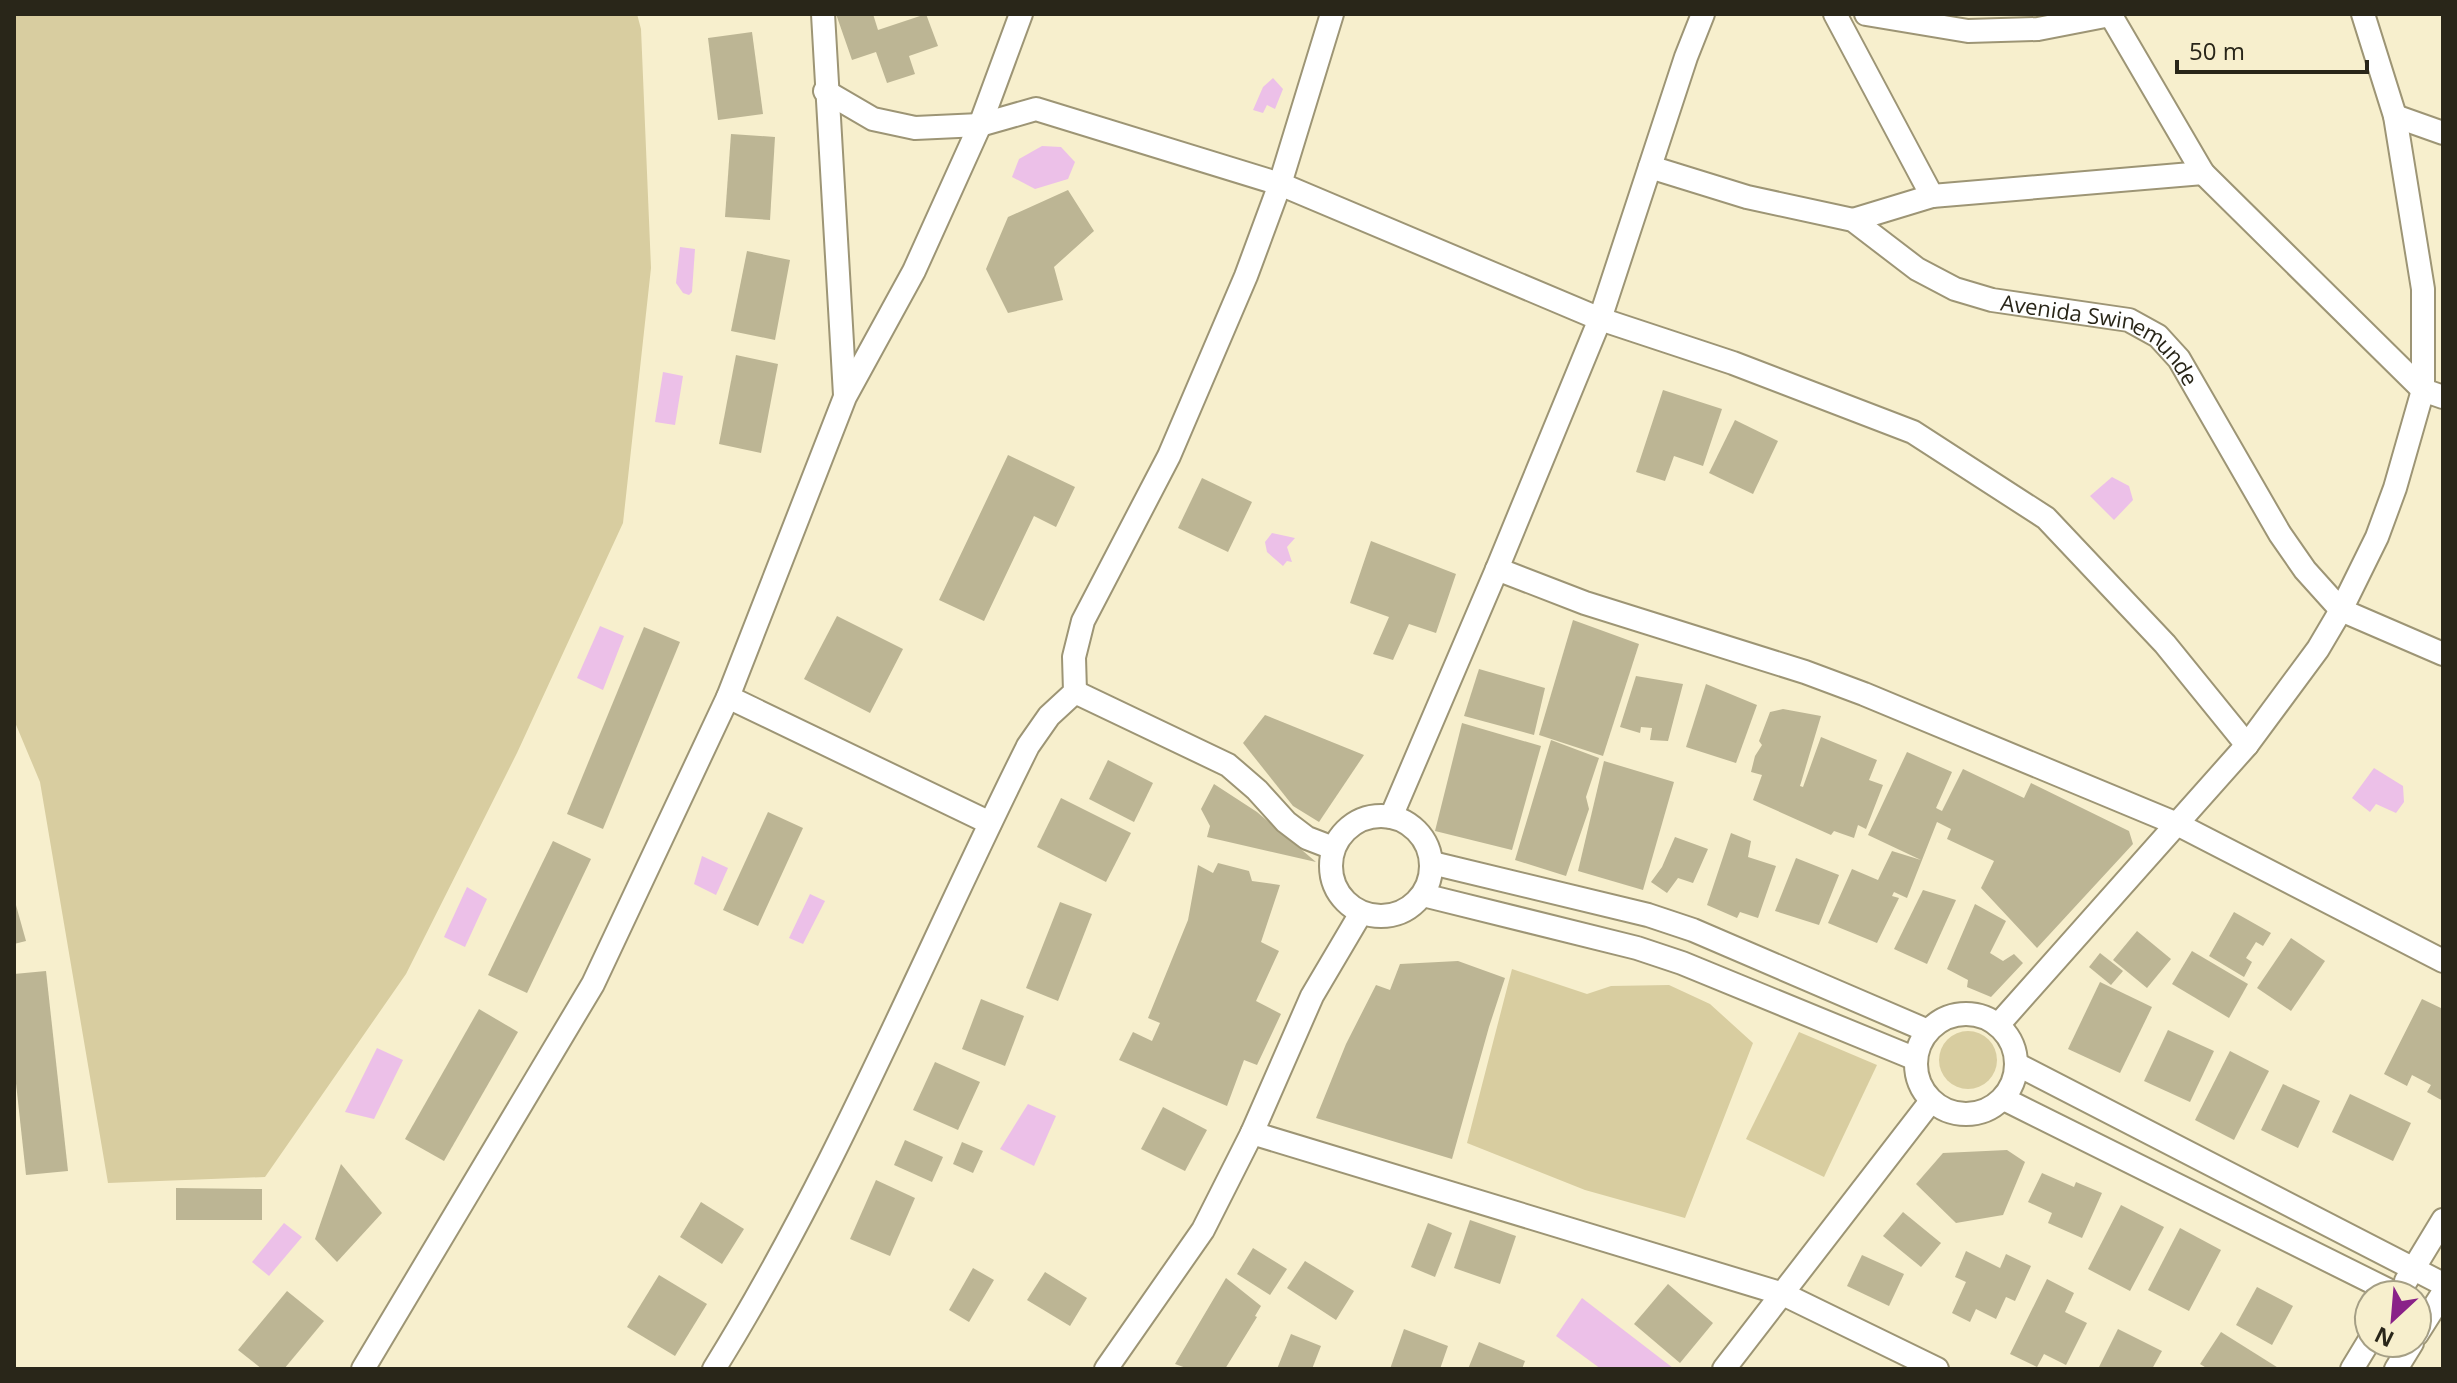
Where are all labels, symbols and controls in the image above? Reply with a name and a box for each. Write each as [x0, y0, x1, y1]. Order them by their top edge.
scale bar [2177, 24, 2367, 74]
text: 50 m [2189, 34, 2245, 67]
street label: Avenida Swinemunde [1999, 286, 2206, 391]
north arrow [2353, 1279, 2433, 1359]
text: N [2369, 1320, 2398, 1355]

